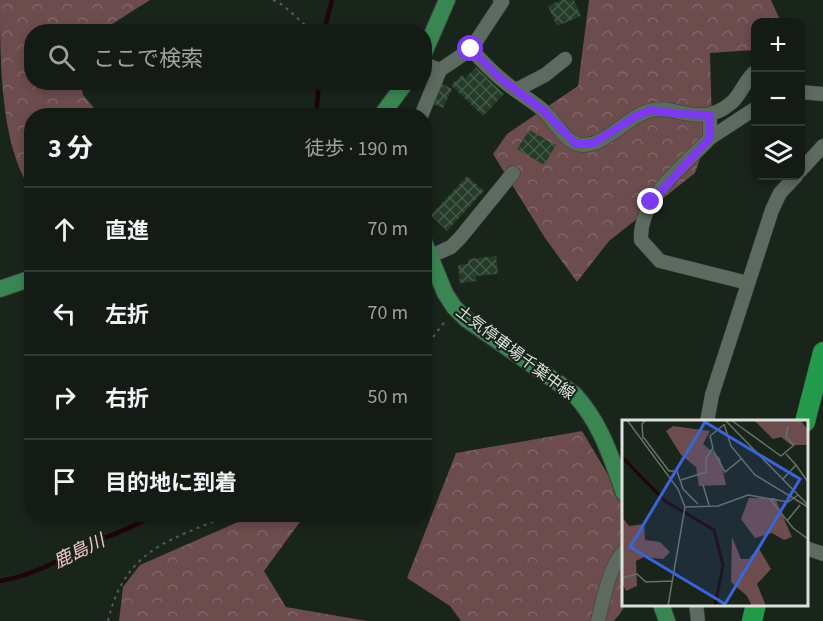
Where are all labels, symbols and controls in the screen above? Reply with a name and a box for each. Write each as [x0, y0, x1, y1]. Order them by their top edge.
map controls [751, 18, 805, 180]
button: + [751, 18, 805, 72]
search box [24, 24, 432, 90]
route start [457, 35, 483, 61]
icon: search [45, 41, 78, 74]
text: ここで検索 [93, 43, 203, 75]
button: − [751, 72, 805, 126]
button: layers [751, 126, 805, 180]
text: 3 分 [48, 130, 93, 167]
text: 徒歩 · 190 m [305, 135, 408, 163]
route end [637, 188, 663, 214]
icon: ahead [48, 213, 81, 246]
text: 直進 [105, 215, 149, 247]
text: 70 m [368, 215, 408, 243]
icon: left [48, 297, 81, 330]
text: 左折 [105, 299, 149, 331]
text: 70 m [368, 299, 408, 327]
street label: 土気停車場千葉中線 [451, 301, 580, 405]
icon: right [48, 381, 81, 414]
text: 右折 [105, 383, 149, 415]
text: 50 m [368, 383, 408, 411]
inset map [622, 420, 808, 606]
icon: arrive [48, 465, 81, 498]
text: 目的地に到着 [105, 467, 237, 499]
water label: 鹿島川 [49, 528, 111, 575]

